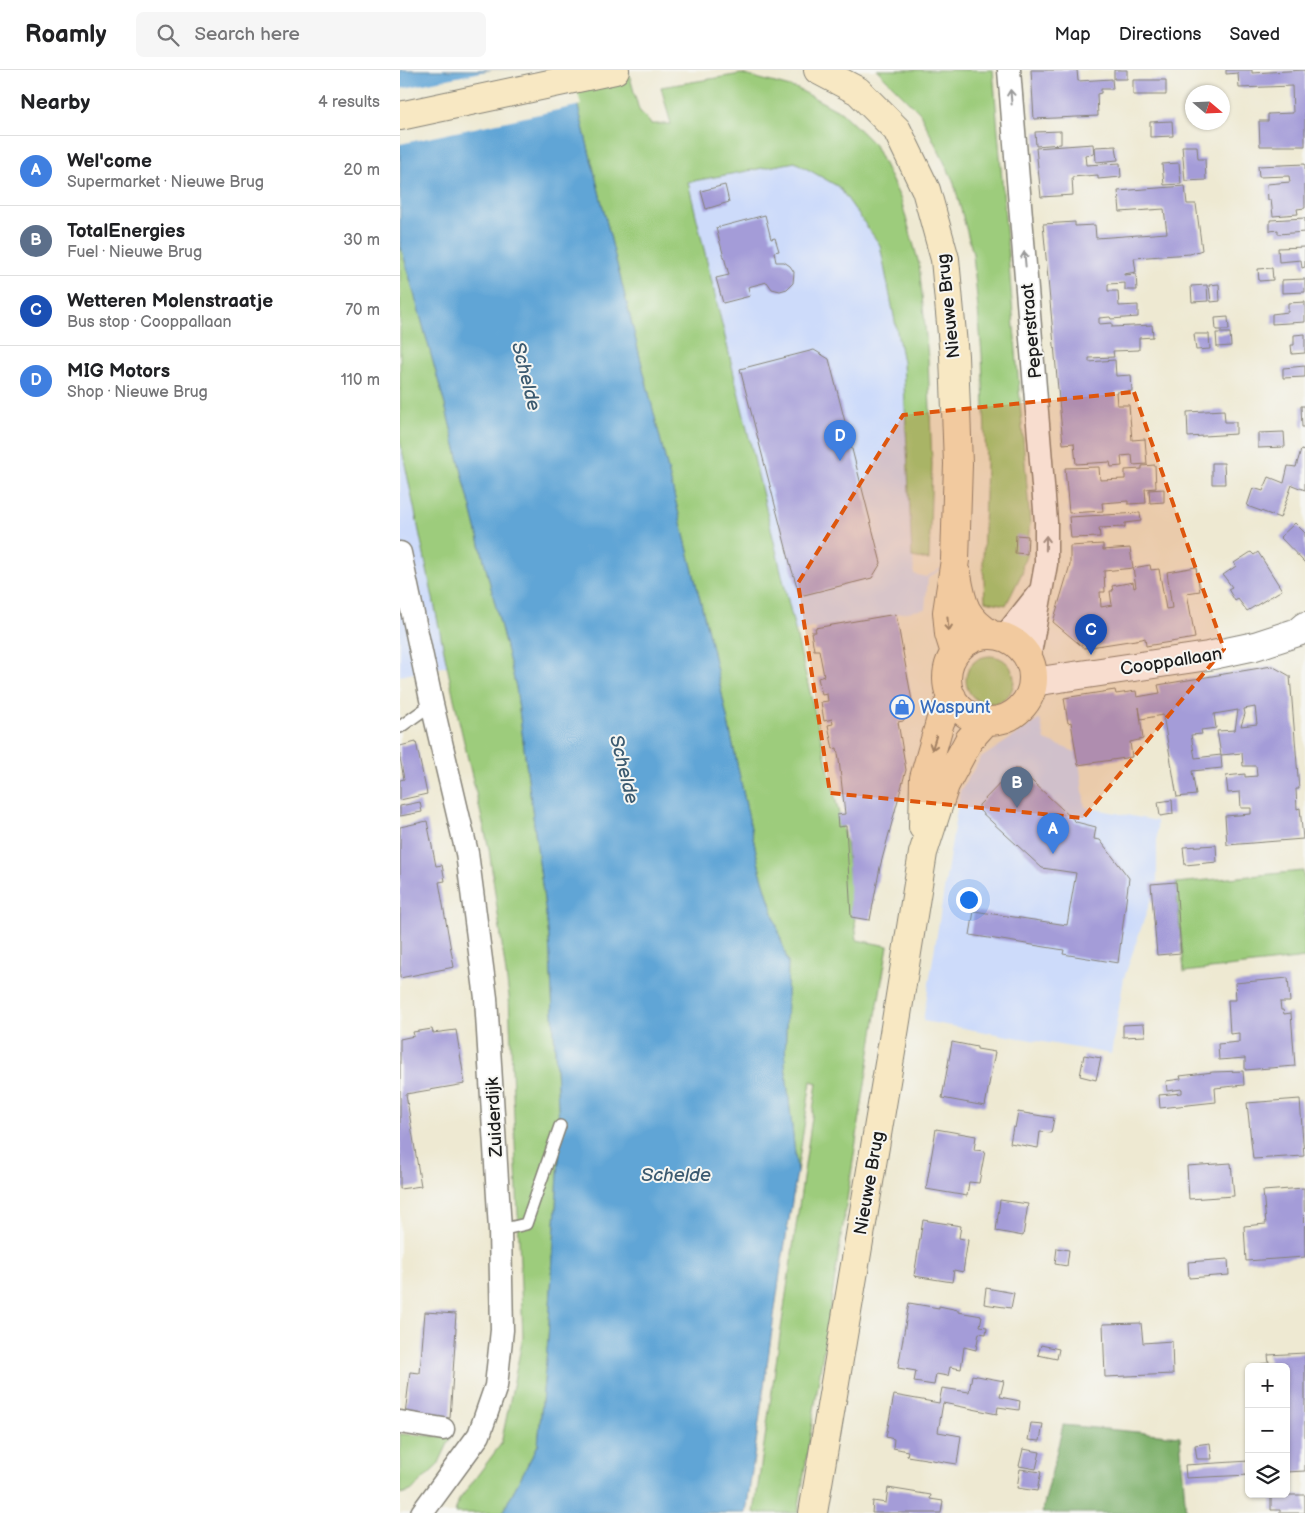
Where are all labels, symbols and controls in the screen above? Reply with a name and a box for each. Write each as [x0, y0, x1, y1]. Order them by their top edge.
search box [136, 12, 486, 57]
text: Roamly [25, 20, 106, 49]
icon: search [154, 21, 182, 49]
text: Search here [194, 23, 300, 46]
text: Map [1055, 24, 1091, 45]
text: Directions [1119, 24, 1201, 45]
text: Saved [1229, 24, 1280, 45]
north arrow [1185, 85, 1230, 130]
one-way arrow [1006, 89, 1016, 105]
text: Nearby [20, 90, 90, 115]
text: 4 results [318, 93, 380, 112]
text: Wel'come [67, 150, 152, 173]
text: A [31, 161, 41, 180]
text: 20 m [344, 161, 380, 180]
text: Supermarket · Nieuwe Brug [67, 173, 264, 192]
text: TotalEnergies [67, 220, 185, 243]
text: B [30, 231, 42, 250]
text: 30 m [343, 231, 380, 250]
text: Fuel · Nieuwe Brug [67, 243, 202, 262]
one-way arrow [1020, 251, 1029, 267]
street label: Nieuwe Brug [933, 253, 964, 359]
street label: Peperstraat [1017, 282, 1046, 379]
text: Wetteren Molenstraatje [67, 290, 273, 313]
text: C [30, 301, 42, 320]
text: 70 m [345, 301, 380, 320]
text: Bus stop · Cooppallaan [67, 313, 232, 332]
water label: Schelde [506, 340, 545, 413]
text: MIG Motors [67, 360, 170, 383]
text: D [30, 371, 42, 390]
text: 110 m [341, 371, 380, 390]
text: Shop · Nieuwe Brug [67, 383, 208, 402]
pin: D [824, 420, 856, 461]
one-way arrow [1041, 535, 1051, 552]
pin: C [1075, 614, 1107, 655]
one-way arrow [943, 616, 953, 632]
street label: Cooppallaan [1119, 643, 1223, 680]
shop icon: Waspunt [889, 694, 915, 720]
place label: Waspunt [920, 697, 991, 718]
water label: Schelde [604, 733, 643, 806]
one-way arrow [929, 734, 939, 750]
pin: B [1001, 767, 1033, 808]
pin: A [1037, 813, 1069, 854]
your location [956, 887, 982, 913]
street label: Zuiderdijk [482, 1076, 507, 1158]
street label: Nieuwe Brug [850, 1129, 889, 1237]
water label: Schelde [641, 1164, 711, 1187]
map controls [1245, 1363, 1290, 1498]
button: + [1245, 1363, 1290, 1408]
button: − [1245, 1408, 1290, 1453]
button: layers [1245, 1453, 1290, 1498]

